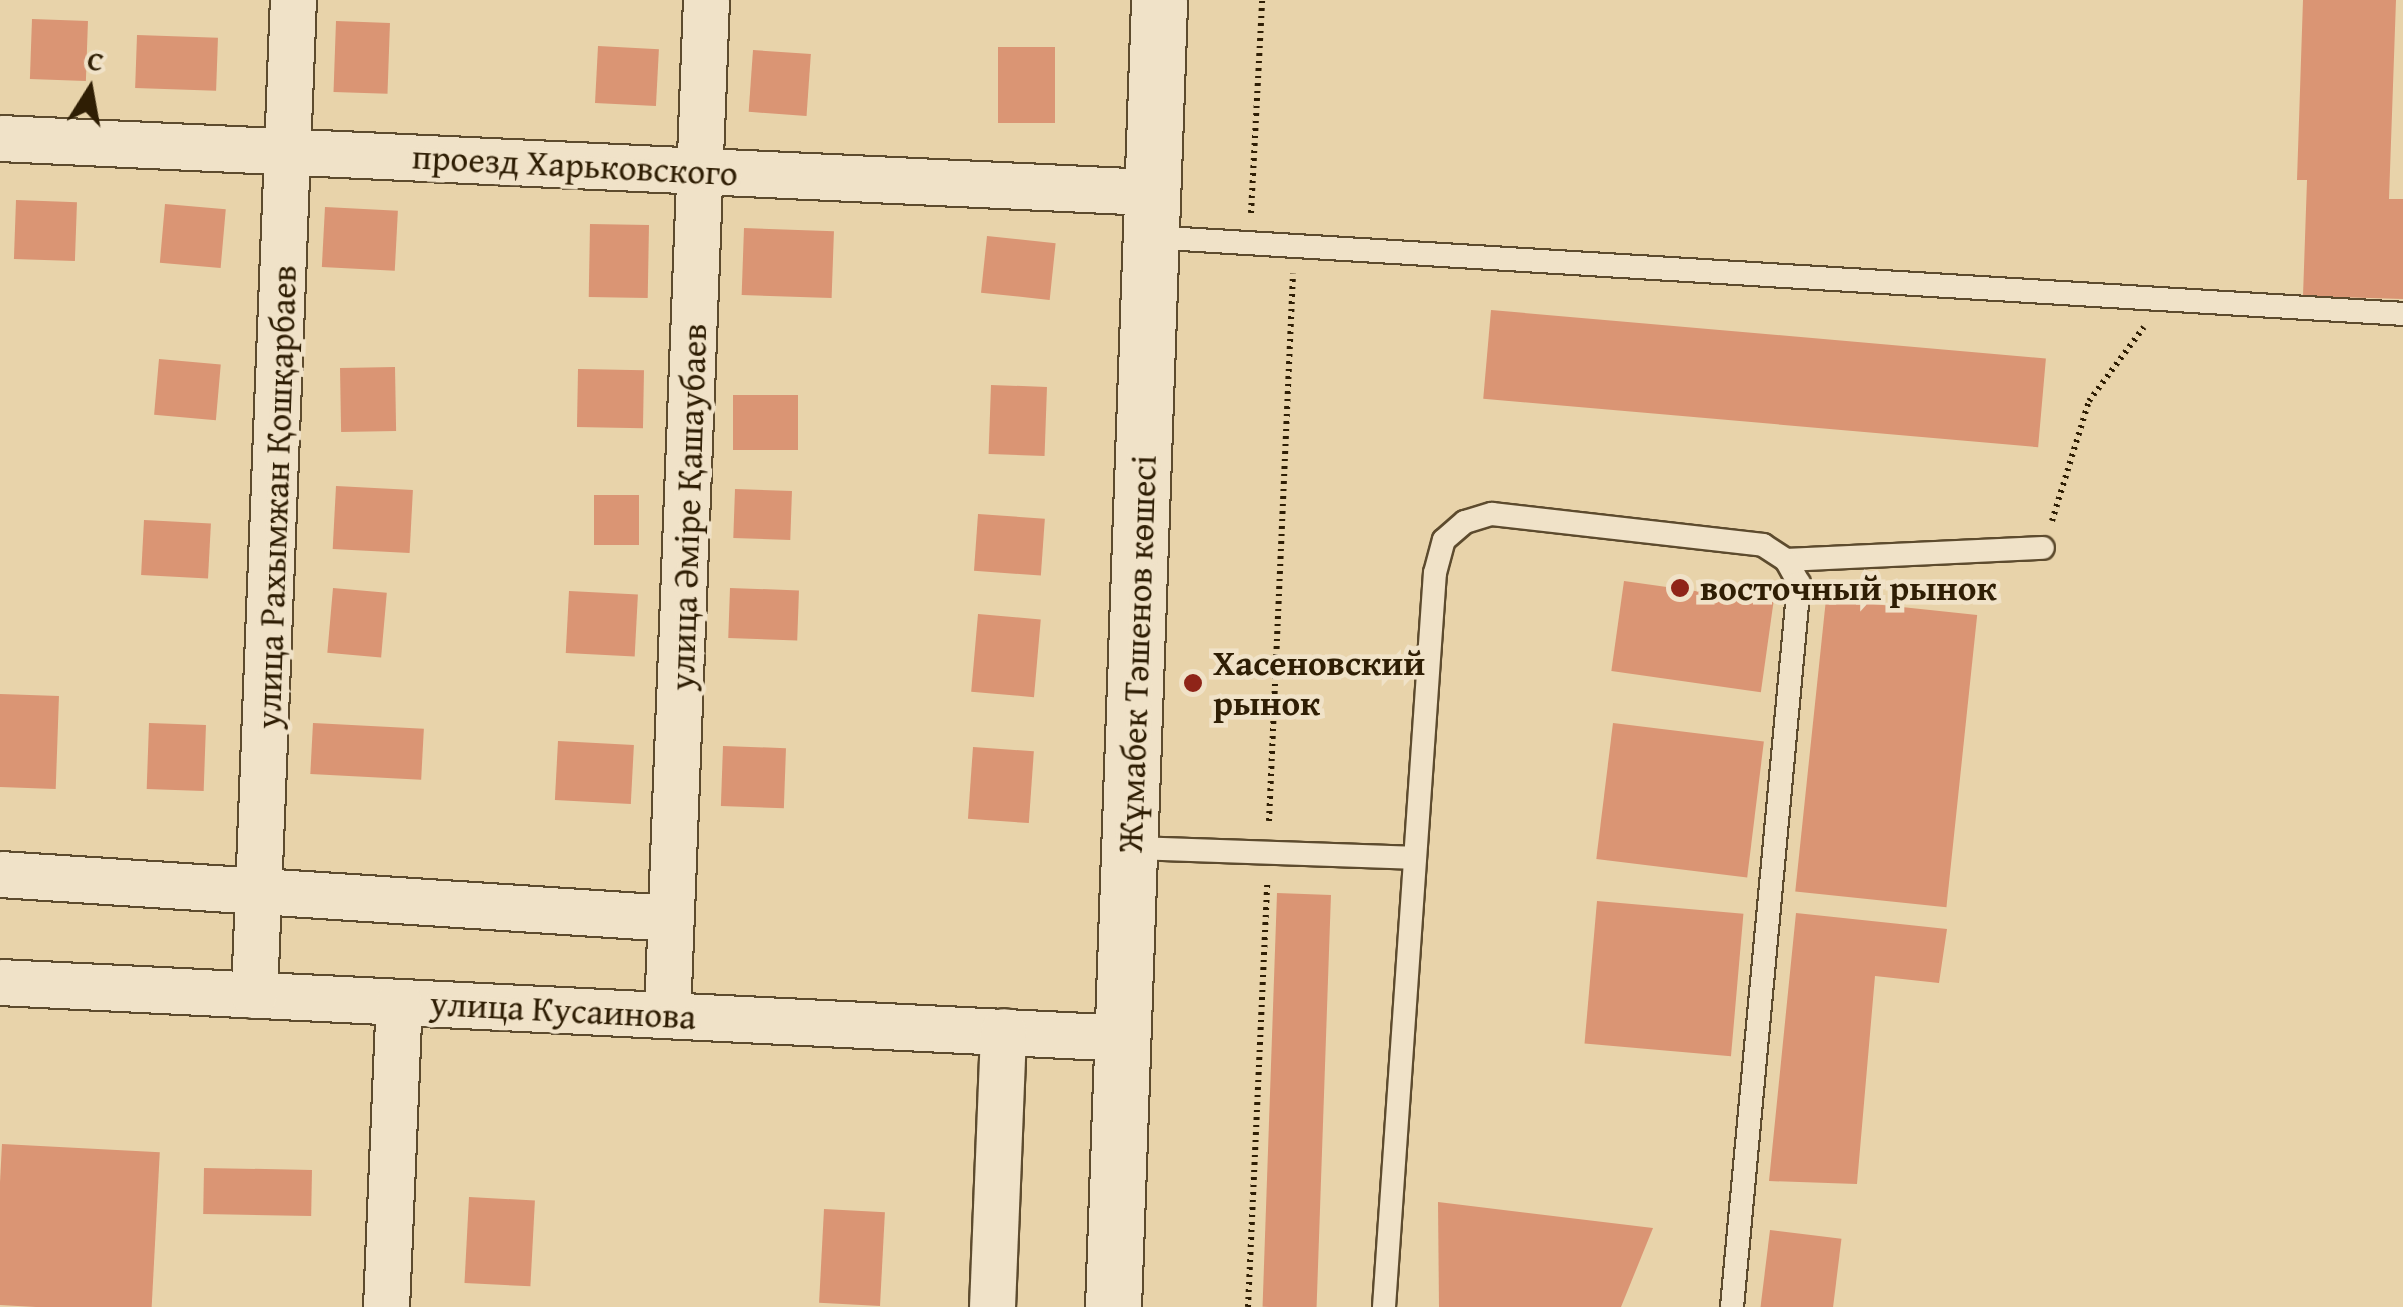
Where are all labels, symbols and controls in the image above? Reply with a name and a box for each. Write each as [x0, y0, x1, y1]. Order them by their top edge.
text: С [84, 38, 108, 82]
north arrow [40, 40, 140, 140]
street label: проезд Харьковского [411, 135, 739, 195]
street label: улица Рахымжан Қошқарбаев [247, 264, 305, 730]
street label: улица Әміре Қашаубаев [661, 323, 715, 691]
street label: Жұмабек Тәшенов көшесі [1109, 455, 1165, 853]
place label: восточный рынок [1700, 567, 1996, 609]
marker: восточный рынок [1669, 577, 1691, 599]
place label: Хасеновский рынок [1213, 642, 1425, 724]
marker: Хасеновский рынок [1182, 672, 1204, 694]
street label: улица Кусаинова [429, 982, 697, 1038]

